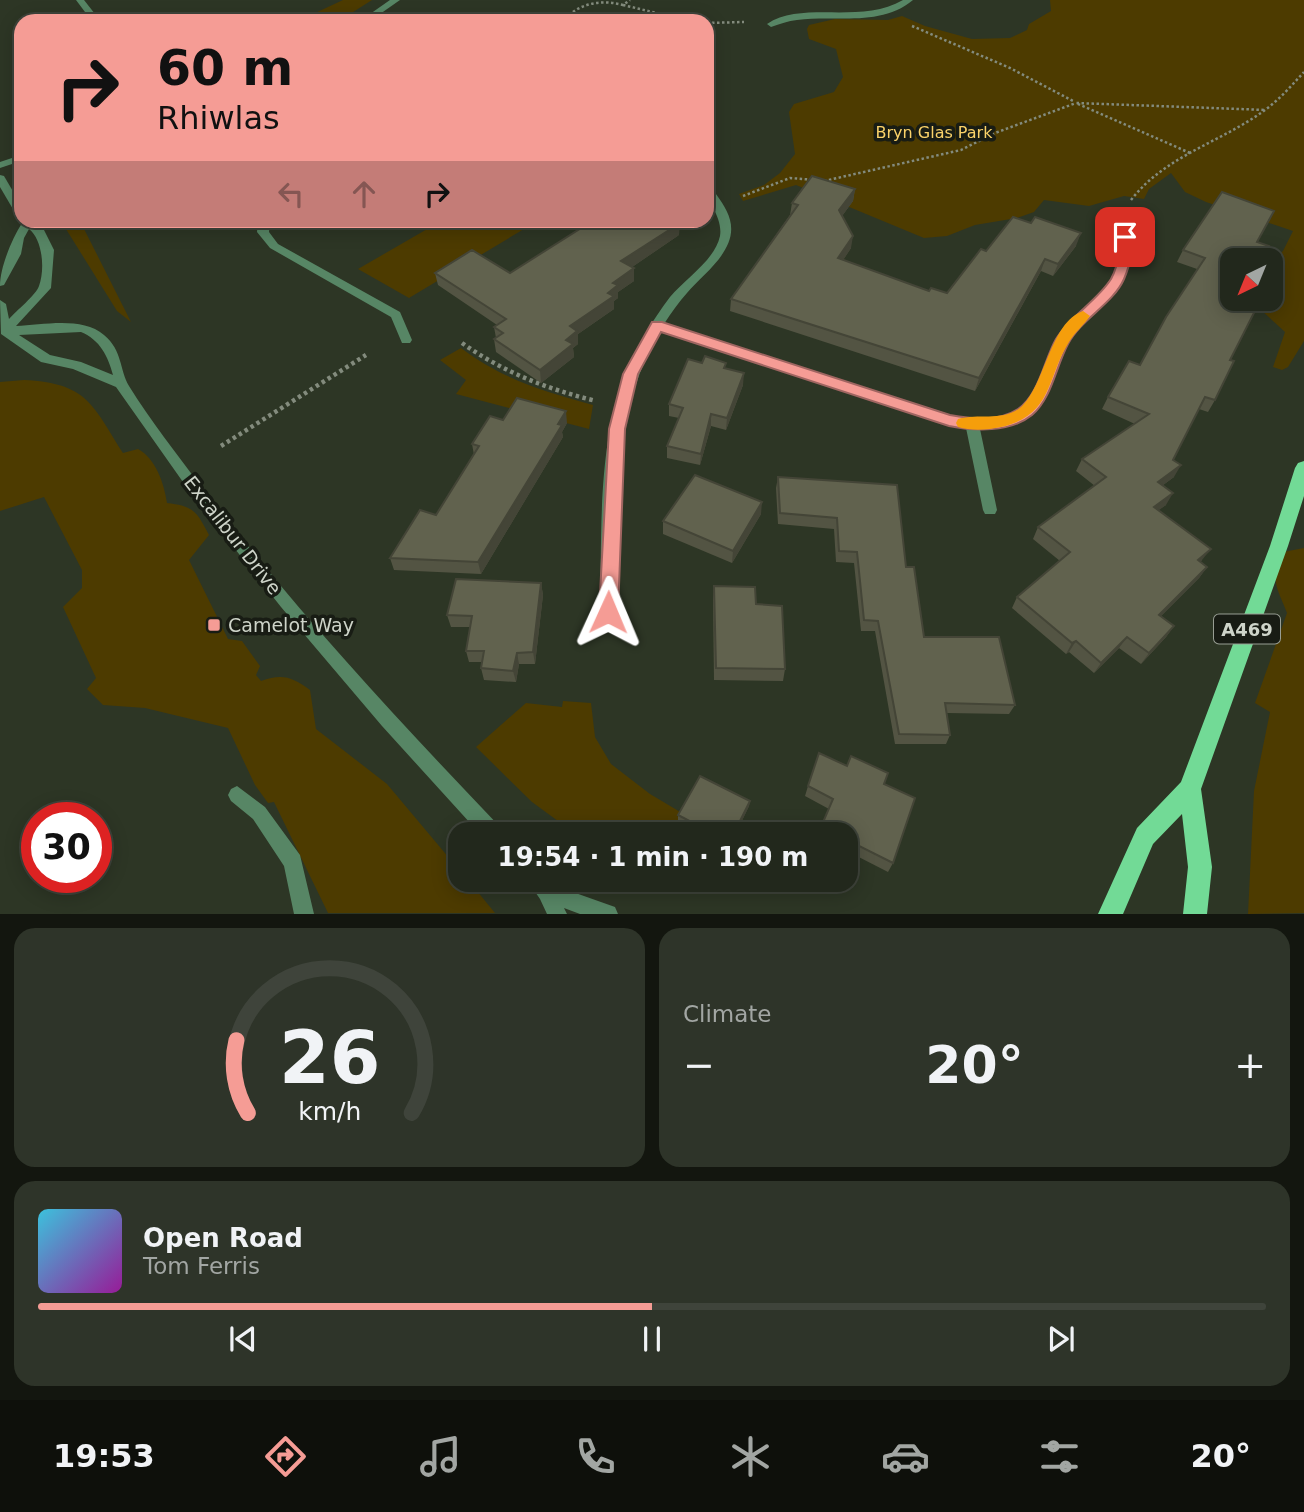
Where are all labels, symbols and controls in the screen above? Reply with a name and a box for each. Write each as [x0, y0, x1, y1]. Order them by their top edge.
text: 60 m [157, 40, 293, 97]
icon: right [42, 42, 133, 133]
text: Rhiwlas [157, 99, 280, 137]
park label: Bryn Glas Park [876, 123, 993, 142]
icon: left [272, 175, 310, 213]
icon: ahead [345, 175, 383, 213]
icon: right [418, 175, 456, 213]
pin [1095, 207, 1155, 267]
icon: arrive [1106, 218, 1144, 256]
north arrow [1220, 248, 1283, 312]
map controls [1220, 248, 1283, 311]
street label: Excalibur Drive [180, 471, 286, 599]
position arrow [571, 575, 645, 649]
place label: Camelot Way [228, 614, 354, 636]
road number: A469 [1214, 614, 1280, 644]
marker: Camelot Way [206, 617, 222, 633]
speed limit sign: 30 [21, 802, 112, 893]
text: 19:54 · 1 min · 190 m [498, 842, 808, 872]
text: Climate [683, 1001, 772, 1027]
text: 26 [279, 1016, 380, 1101]
text: 20° [925, 1035, 1024, 1095]
text: − [683, 1043, 715, 1087]
text: + [1234, 1043, 1266, 1087]
text: km/h [298, 1097, 361, 1126]
text: Open Road [143, 1223, 303, 1253]
text: Tom Ferris [143, 1253, 260, 1279]
icon: previous [224, 1320, 262, 1358]
icon: pause [633, 1320, 671, 1358]
icon: next [1042, 1320, 1080, 1358]
icon: directions [261, 1432, 310, 1481]
icon: music [416, 1432, 465, 1481]
icon: phone [571, 1432, 620, 1481]
icon: climate [726, 1432, 775, 1481]
icon: car [881, 1432, 930, 1481]
icon: filters [1035, 1432, 1084, 1481]
text: 19:53 [53, 1437, 155, 1475]
text: 20° [1190, 1437, 1251, 1475]

